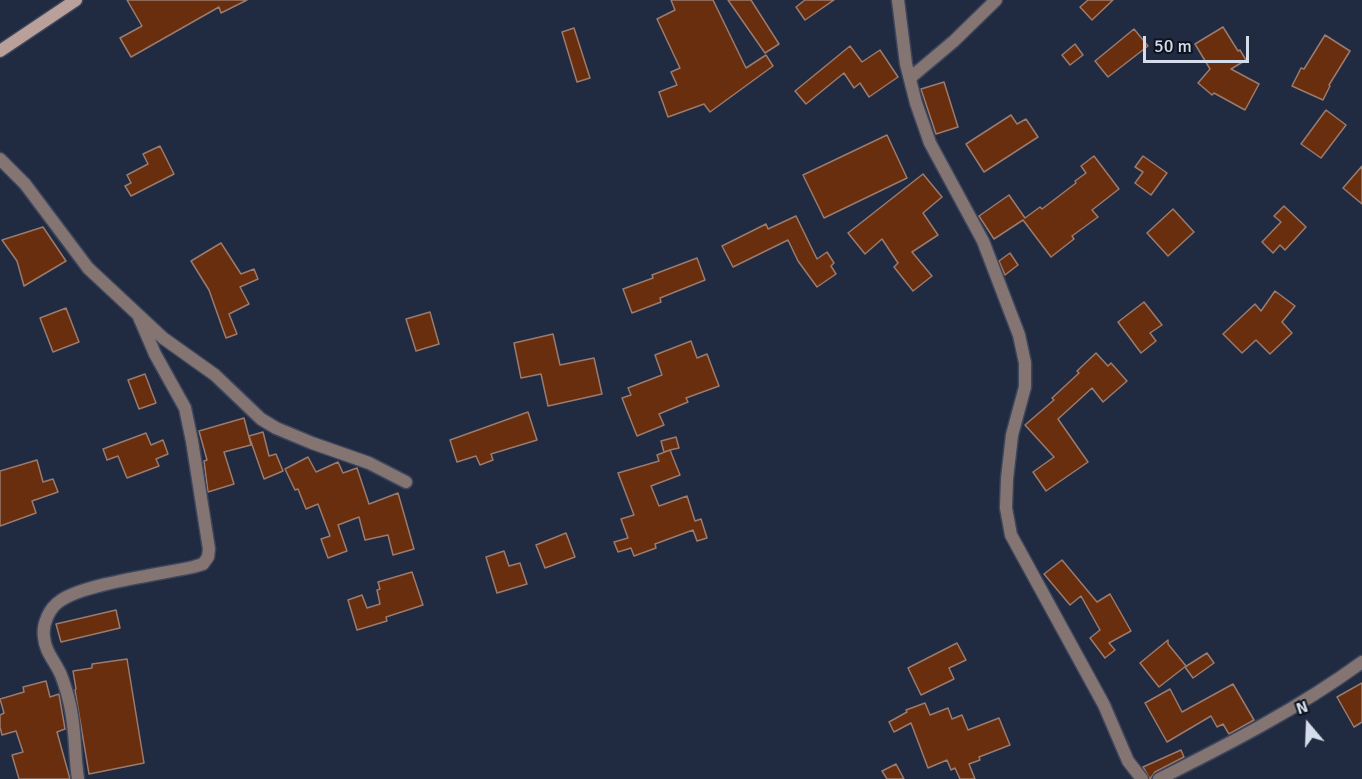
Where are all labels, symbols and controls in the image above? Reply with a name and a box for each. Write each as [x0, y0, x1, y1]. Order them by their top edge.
scale bar [1146, 24, 1252, 62]
text: 50 m [1154, 35, 1192, 57]
north arrow [1278, 695, 1338, 755]
text: N [1294, 697, 1311, 719]

